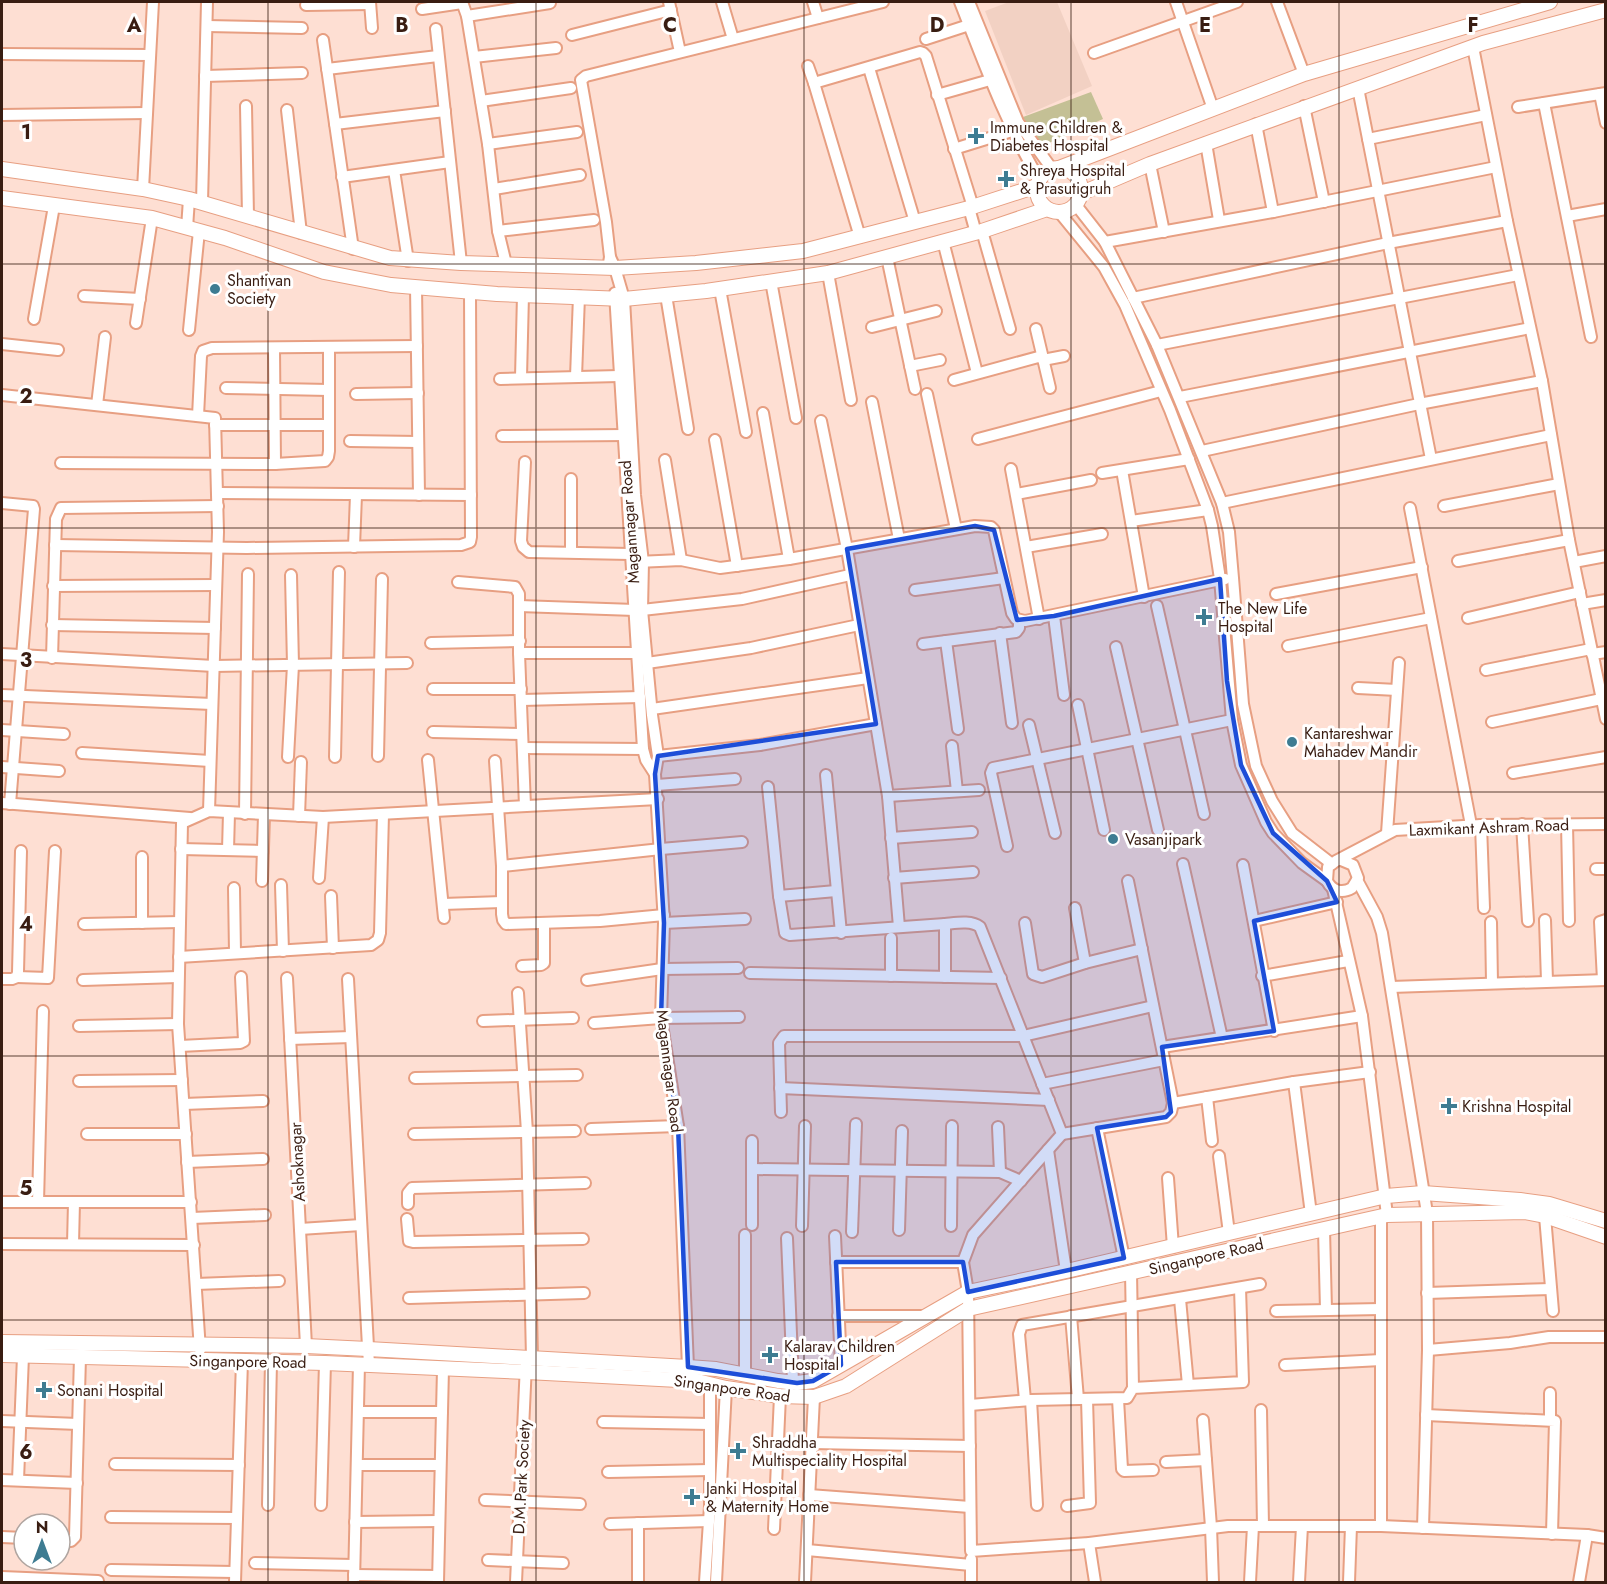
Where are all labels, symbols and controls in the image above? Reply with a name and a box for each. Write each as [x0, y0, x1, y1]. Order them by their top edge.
text: A [126, 11, 142, 40]
text: B [395, 11, 409, 40]
text: C [663, 11, 677, 40]
text: D [930, 11, 944, 40]
text: E [1199, 11, 1211, 40]
text: F [1467, 11, 1479, 40]
place label: Immune Children & Diabetes Hospital [990, 116, 1123, 157]
text: 1 [21, 118, 31, 147]
marker: Immune Children & Diabetes Hospital [967, 127, 985, 145]
place label: Shreya Hospital & Prasutigruh [1020, 159, 1125, 200]
marker: Shreya Hospital & Prasutigruh [997, 170, 1015, 188]
place label: Shantivan Society [227, 269, 291, 310]
marker: Shantivan Society [208, 282, 222, 296]
text: 2 [19, 382, 33, 411]
street label: Magannagar Road [614, 460, 645, 584]
place label: The New Life Hospital [1218, 597, 1307, 638]
marker: The New Life Hospital [1195, 608, 1213, 626]
text: 3 [20, 646, 32, 675]
place label: Kantareshwar Mahadev Mandir [1304, 722, 1418, 763]
marker: Kantareshwar Mahadev Mandir [1285, 735, 1299, 749]
street label: Laxmikant Ashram Road [1408, 813, 1570, 842]
place label: Vasanjipark [1125, 828, 1203, 851]
marker: Vasanjipark [1106, 832, 1120, 846]
text: 4 [19, 910, 33, 939]
street label: Magannagar Road [651, 1008, 688, 1134]
place label: Krishna Hospital [1462, 1095, 1572, 1118]
marker: Krishna Hospital [1440, 1097, 1458, 1115]
street label: Ashoknagar [284, 1121, 311, 1202]
text: 5 [20, 1174, 33, 1203]
street label: Singanpore Road [1146, 1232, 1266, 1281]
place label: Kalarav Children Hospital [784, 1335, 895, 1376]
marker: Kalarav Children Hospital [761, 1346, 779, 1364]
street label: Singanpore Road [189, 1349, 307, 1374]
street label: Singanpore Road [672, 1369, 792, 1408]
place label: Sonani Hospital [57, 1379, 163, 1402]
marker: Sonani Hospital [35, 1381, 53, 1399]
street label: D.M.Park Society [507, 1418, 536, 1535]
place label: Shraddha Multispeciality Hospital [752, 1431, 907, 1472]
text: 6 [19, 1438, 33, 1467]
marker: Shraddha Multispeciality Hospital [729, 1442, 747, 1460]
place label: Janki Hospital & Maternity Home [704, 1477, 829, 1518]
marker: Janki Hospital & Maternity Home [683, 1488, 701, 1506]
north arrow [12, 1512, 72, 1572]
text: N [36, 1516, 48, 1539]

